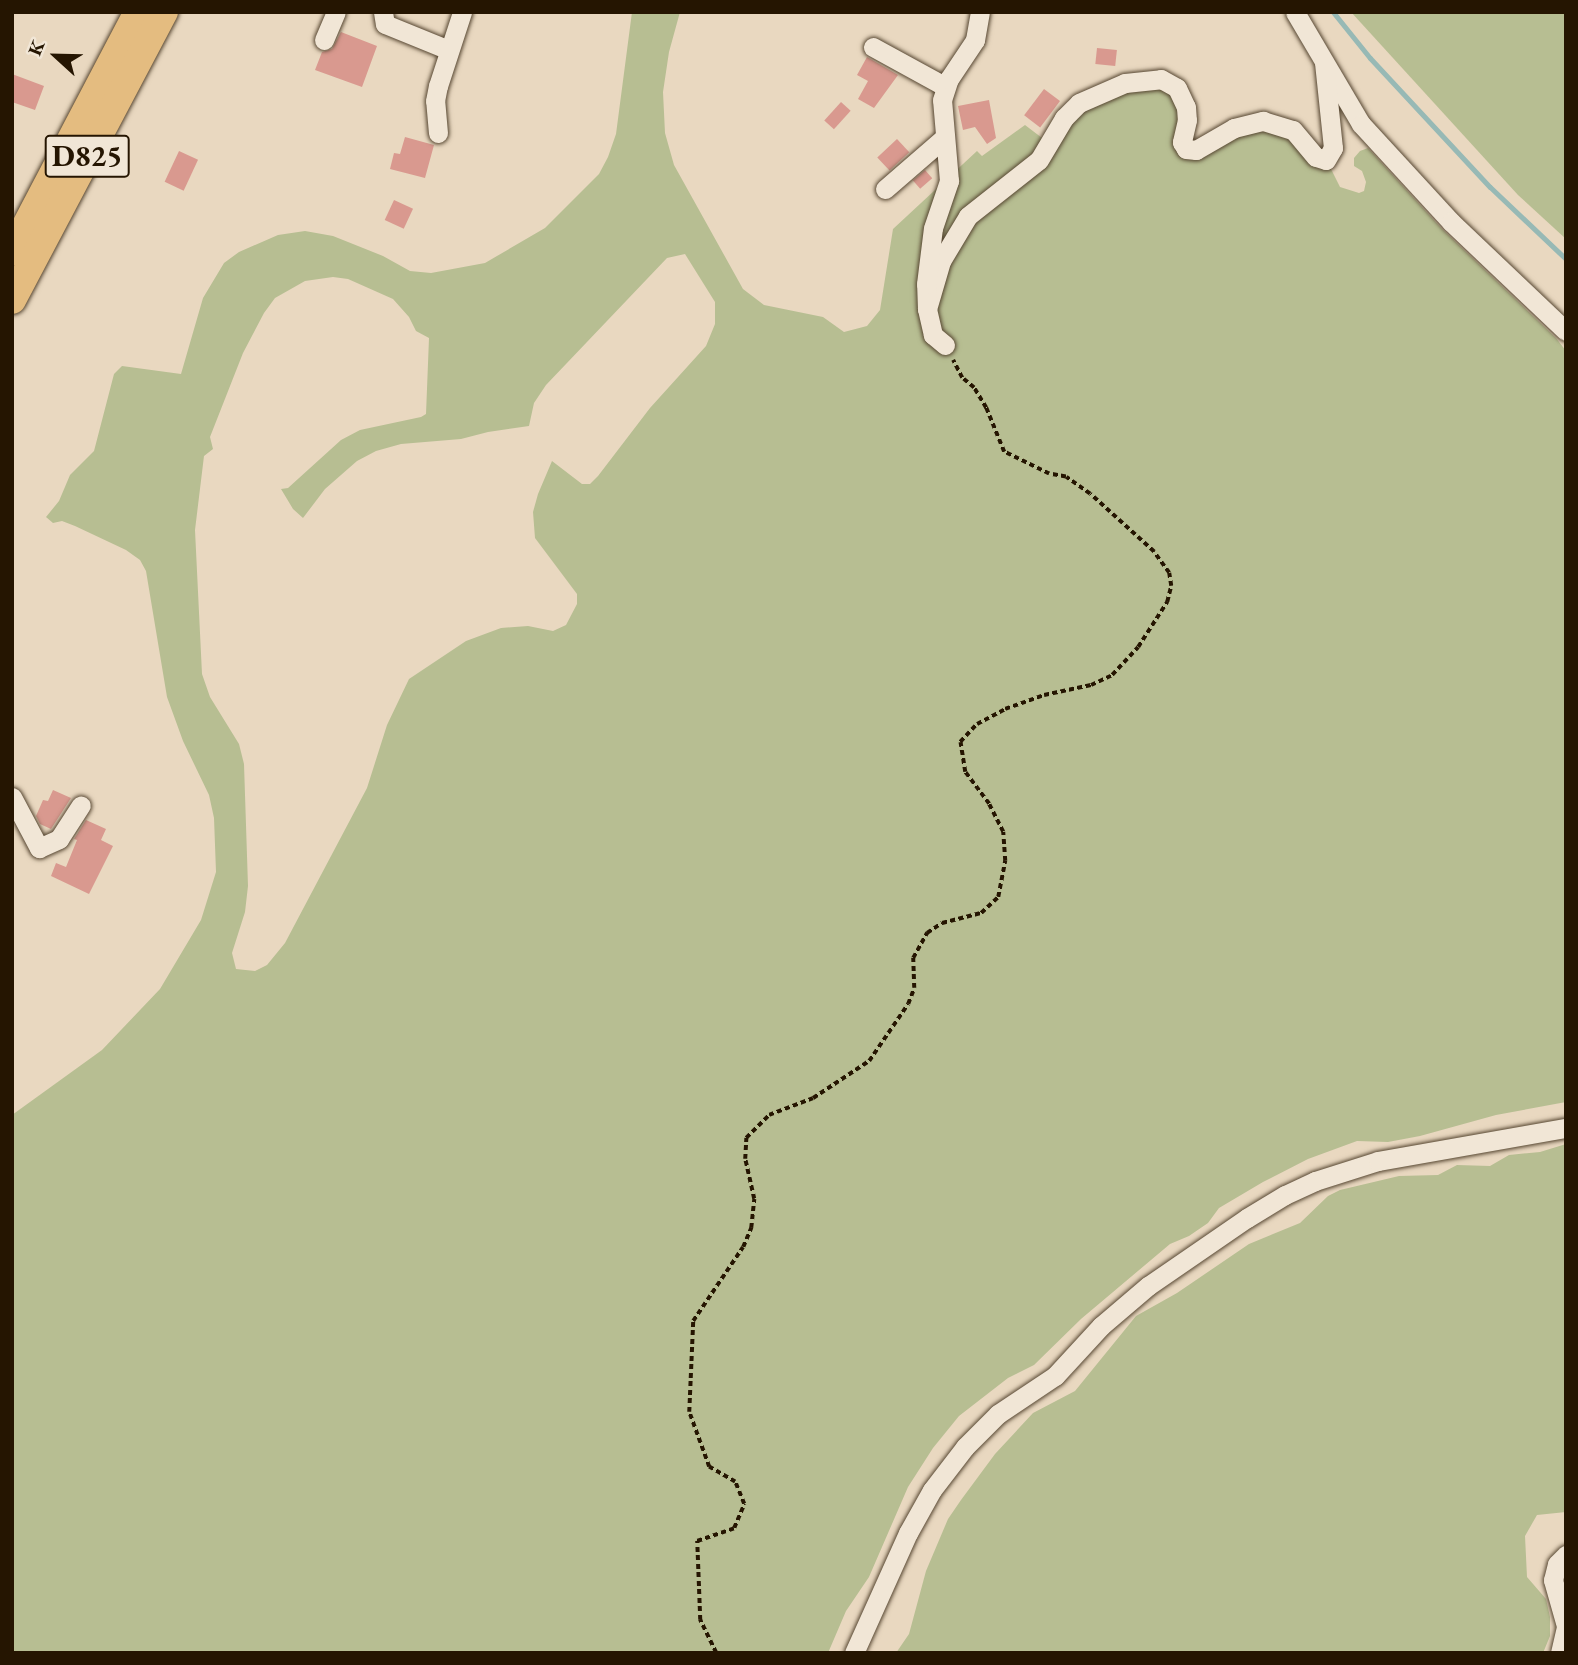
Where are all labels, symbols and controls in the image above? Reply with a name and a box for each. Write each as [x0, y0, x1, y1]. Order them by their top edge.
north arrow [21, 21, 91, 91]
text: K [22, 37, 50, 59]
road number: D825 [43, 130, 131, 182]

